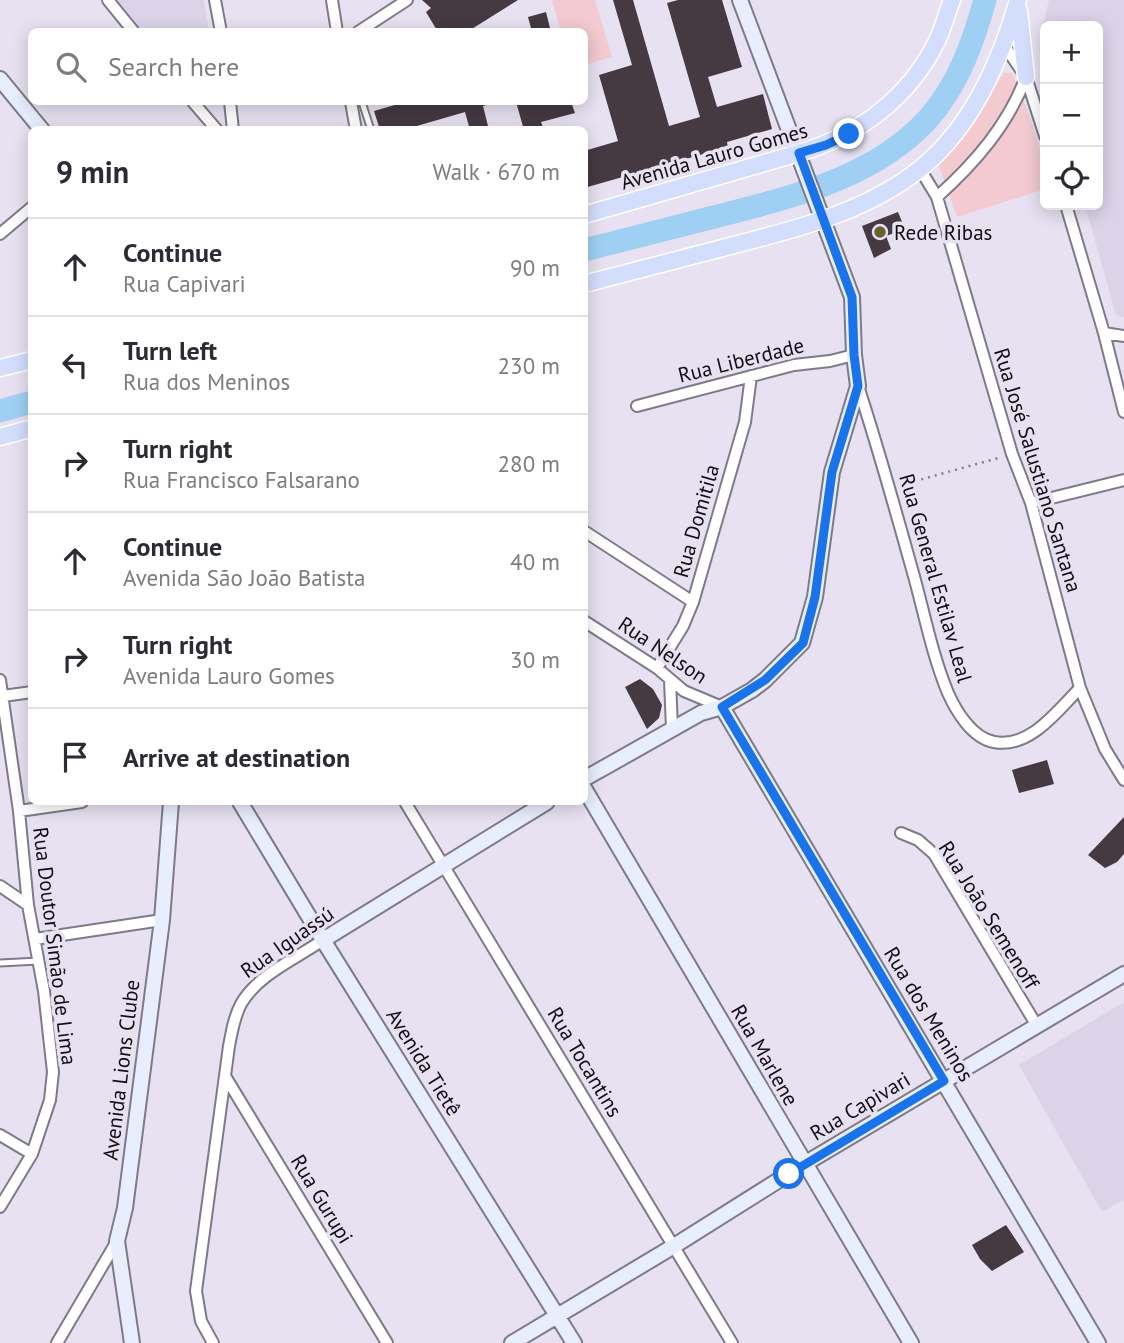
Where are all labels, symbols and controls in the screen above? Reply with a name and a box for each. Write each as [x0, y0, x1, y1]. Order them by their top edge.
map controls [1040, 21, 1103, 210]
button: + [1040, 21, 1103, 84]
search box [28, 28, 588, 105]
icon: search [52, 48, 90, 86]
text: Search here [108, 50, 239, 83]
button: − [1040, 84, 1103, 147]
street label: Avenida Lauro Gomes [617, 116, 811, 196]
route end [833, 118, 864, 149]
button: locate [1040, 147, 1103, 210]
text: 9 min [56, 152, 129, 191]
text: Walk · 670 m [433, 157, 560, 186]
place label: Rede Ribas [894, 219, 992, 246]
marker: Rede Ribas [872, 224, 888, 240]
text: Continue [123, 236, 222, 269]
icon: ahead [56, 248, 94, 286]
text: 90 m [510, 253, 560, 282]
text: Rua Capivari [123, 269, 246, 298]
street label: Rua Liberdade [675, 331, 807, 389]
text: Turn left [123, 334, 217, 367]
street label: Rua José Salustiano Santana [988, 345, 1088, 595]
icon: left [56, 346, 94, 384]
text: 230 m [498, 351, 560, 380]
text: Rua dos Meninos [123, 367, 290, 396]
text: Turn right [123, 432, 232, 465]
icon: right [56, 444, 94, 482]
text: 280 m [498, 449, 560, 478]
street label: Rua Domitila [667, 461, 725, 581]
text: Rua Francisco Falsarano [123, 465, 360, 494]
street label: Rua General Estilav Leal [893, 471, 979, 685]
text: Continue [123, 530, 222, 563]
icon: ahead [56, 542, 94, 580]
text: 40 m [510, 547, 560, 576]
text: Avenida São João Batista [123, 563, 366, 592]
street label: Rua Nelson [613, 610, 713, 690]
text: Turn right [123, 628, 232, 661]
icon: right [56, 640, 94, 678]
text: 30 m [510, 645, 560, 674]
text: Avenida Lauro Gomes [123, 661, 335, 690]
icon: arrive [56, 738, 94, 776]
text: Arrive at destination [123, 741, 350, 774]
street label: Rua Doutor Simão de Lima [27, 826, 83, 1066]
street label: Rua João Semenoff [933, 836, 1046, 995]
street label: Rua Iguassú [235, 900, 339, 984]
street label: Rua dos Meninos [878, 942, 980, 1086]
street label: Avenida Lions Clube [97, 978, 145, 1162]
street label: Rua Marlene [725, 999, 805, 1111]
street label: Rua Tocantins [542, 1002, 628, 1122]
street label: Avenida Tietê [380, 1003, 468, 1121]
street label: Rua Capivari [805, 1066, 915, 1146]
street label: Rua Gurupi [285, 1150, 359, 1248]
route start [773, 1158, 804, 1189]

